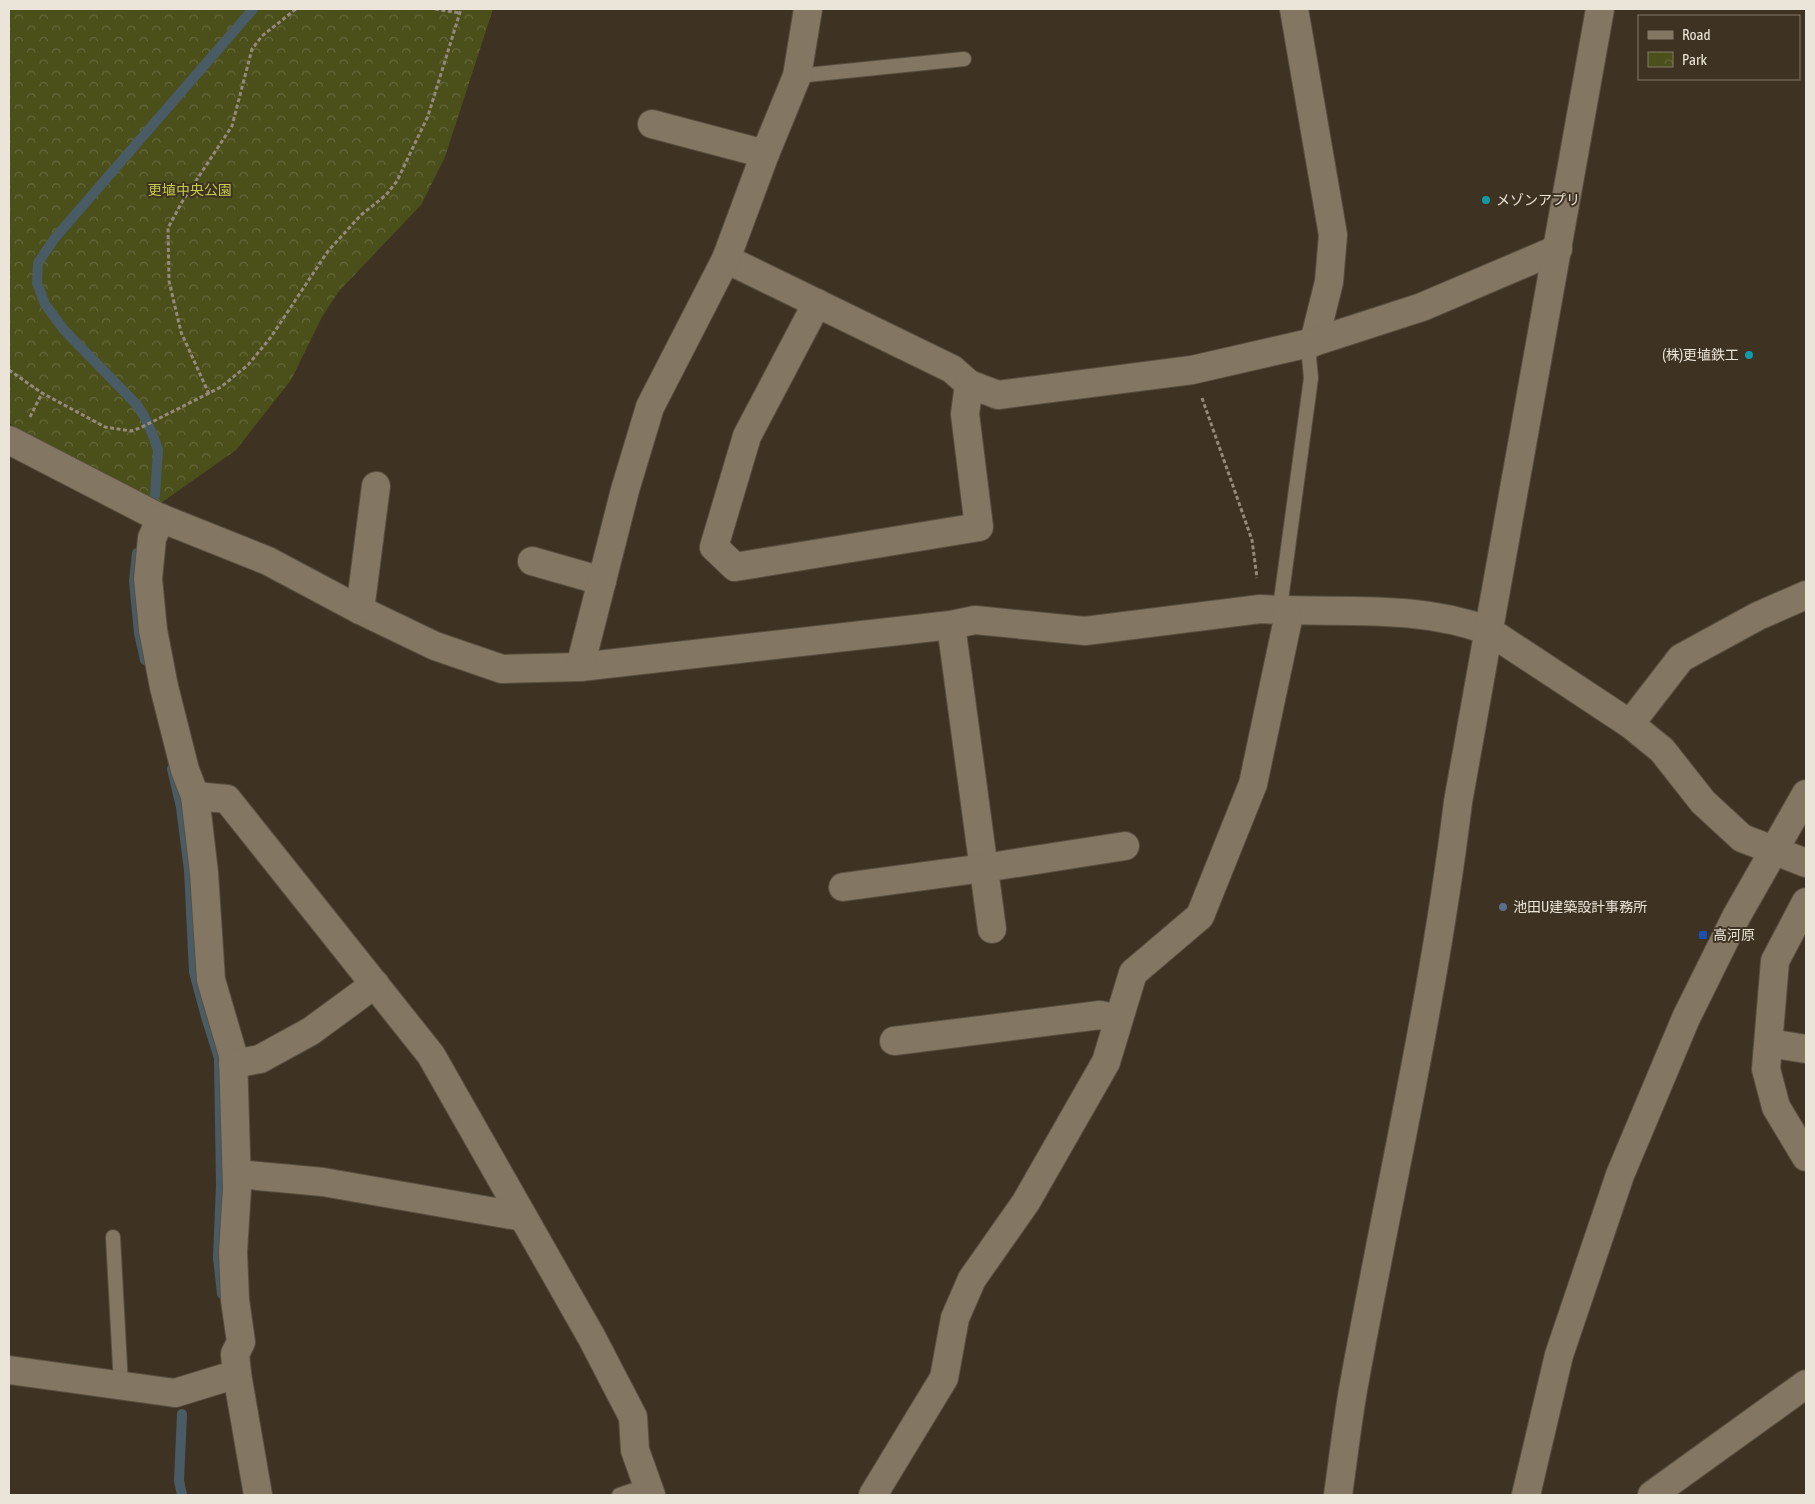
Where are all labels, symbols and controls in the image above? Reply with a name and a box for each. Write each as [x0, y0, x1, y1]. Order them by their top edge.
legend [1638, 15, 1800, 80]
text: Road [1682, 26, 1711, 43]
text: Park [1682, 51, 1707, 68]
park label: 更埴中央公園 [148, 182, 232, 198]
place label: メゾンアプリ [1496, 192, 1580, 208]
marker: メゾンアプリ [1480, 194, 1492, 206]
place label: (株)更埴鉄工 [1662, 347, 1739, 363]
marker: (株)更埴鉄工 [1743, 349, 1755, 361]
place label: 池田U建築設計事務所 [1513, 899, 1647, 915]
marker: 池田U建築設計事務所 [1497, 901, 1509, 913]
place label: 高河原 [1713, 927, 1755, 943]
marker: 高河原 [1697, 929, 1709, 941]

